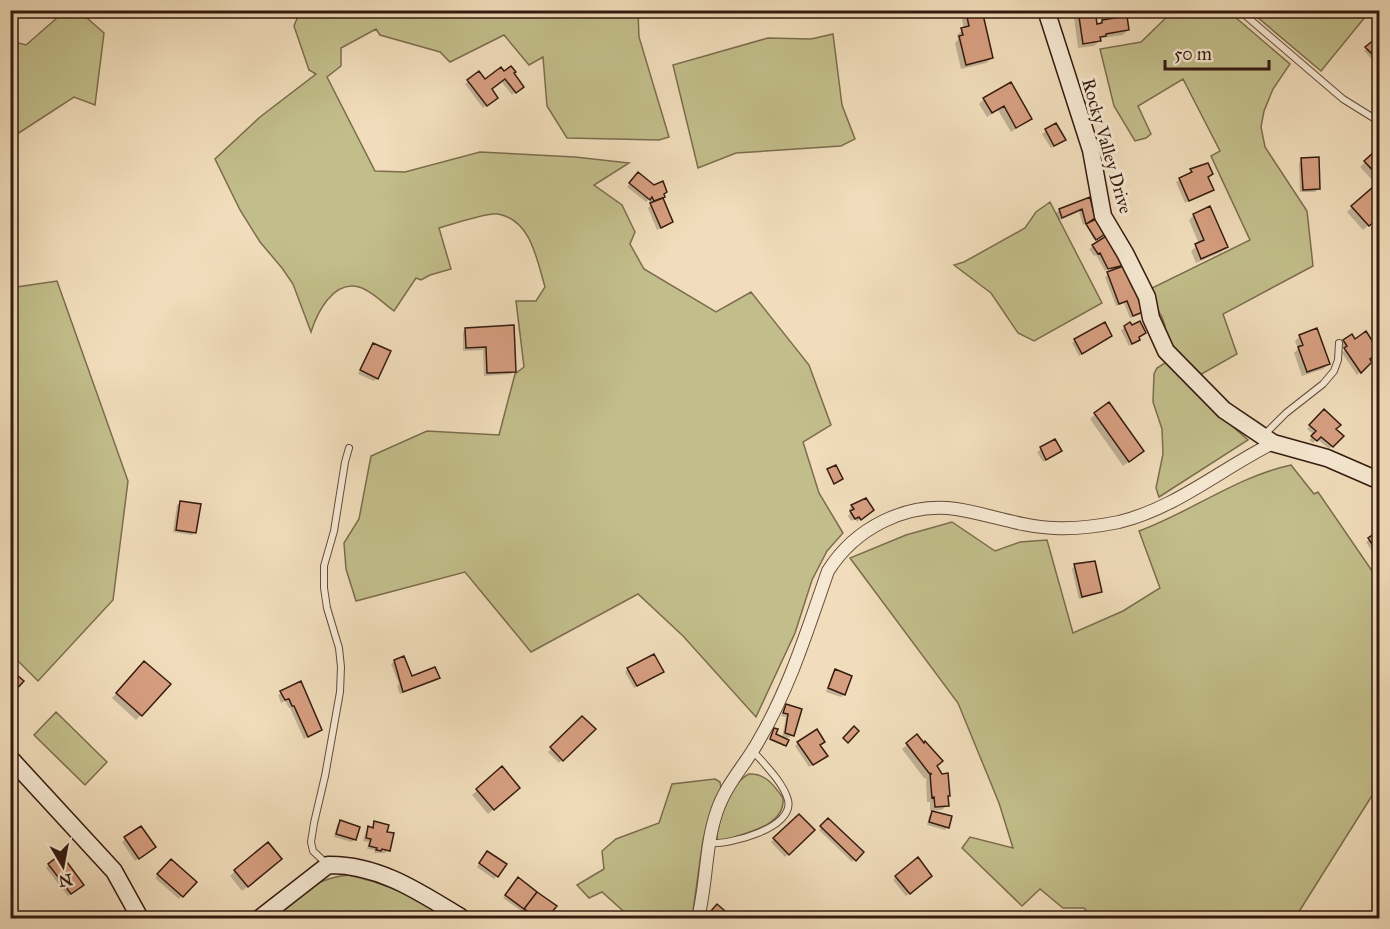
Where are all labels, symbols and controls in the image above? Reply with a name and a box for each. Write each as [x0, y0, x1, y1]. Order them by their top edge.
scale bar [1165, 33, 1268, 71]
text: 50 m [1174, 43, 1212, 65]
street label: Rocky Valley Drive [1077, 76, 1137, 216]
north arrow [33, 836, 93, 896]
text: N [57, 870, 74, 891]

